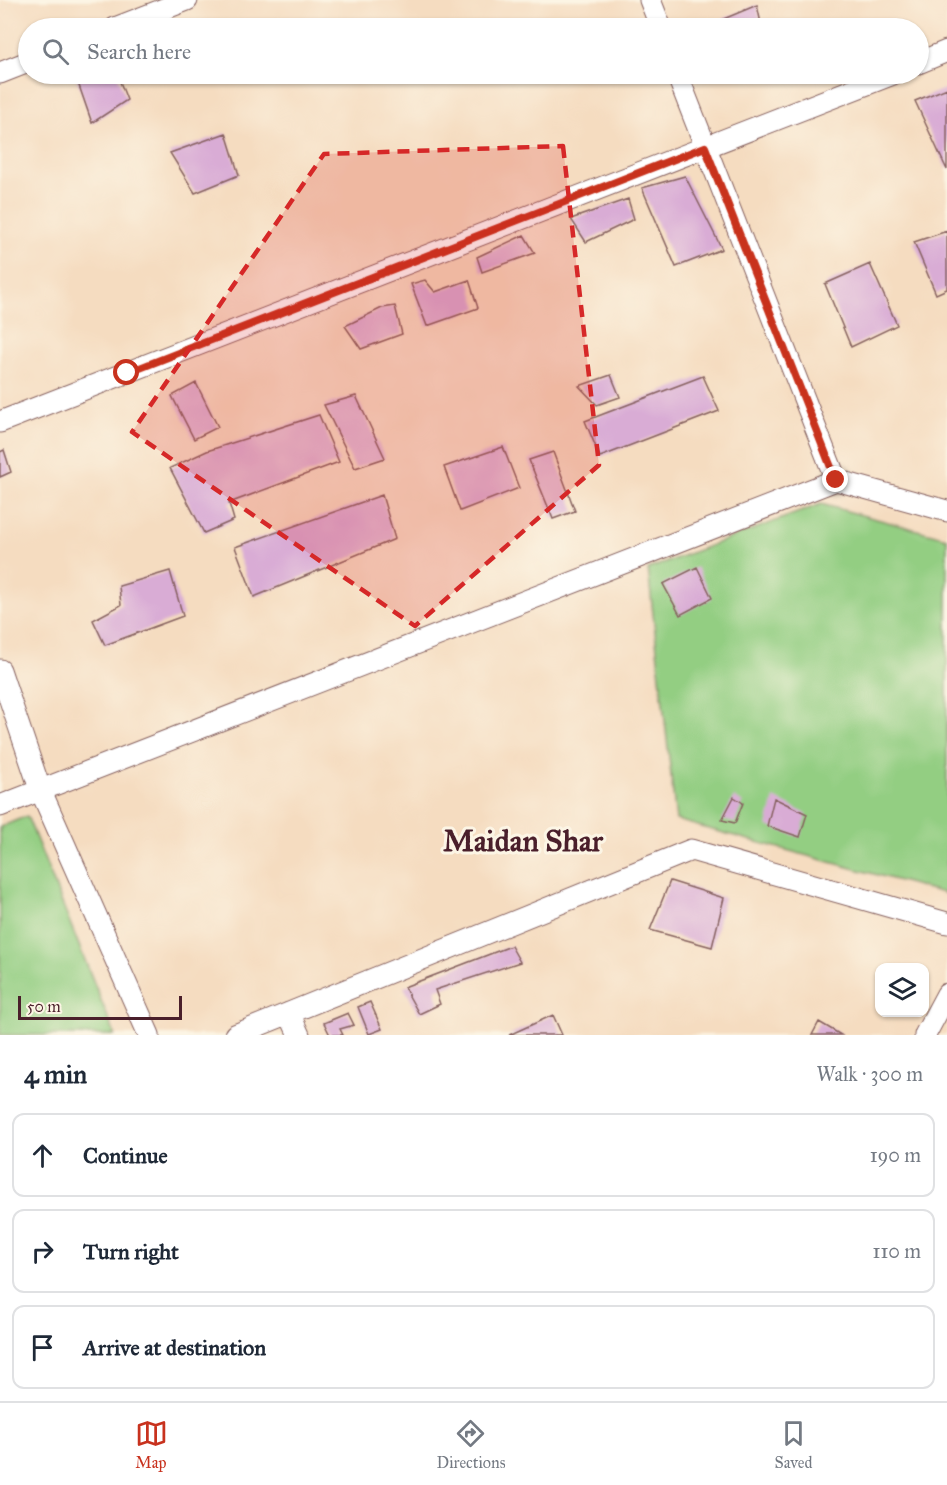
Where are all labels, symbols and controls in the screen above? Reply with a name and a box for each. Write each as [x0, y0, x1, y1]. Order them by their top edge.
search box [18, 18, 929, 84]
icon: search [39, 35, 72, 68]
text: Search here [87, 38, 191, 65]
route start [113, 359, 139, 385]
route end [822, 466, 848, 492]
district label: Maidan Shar [443, 823, 604, 859]
map controls [875, 963, 929, 1017]
button: layers [875, 963, 929, 1017]
scale bar [18, 993, 182, 1020]
text: 50 m [27, 997, 61, 1016]
text: 4 min [24, 1058, 87, 1090]
text: Walk · 300 m [816, 1062, 923, 1086]
icon: ahead [26, 1139, 59, 1172]
text: Continue [83, 1142, 168, 1169]
text: 190 m [870, 1143, 921, 1167]
icon: right [26, 1235, 59, 1268]
text: Turn right [83, 1238, 179, 1265]
text: 110 m [873, 1239, 921, 1263]
icon: arrive [26, 1331, 59, 1364]
text: Arrive at destination [83, 1334, 266, 1361]
tab: Map [135, 1417, 168, 1472]
tab: Directions [437, 1417, 505, 1472]
tab: Saved [774, 1417, 812, 1472]

